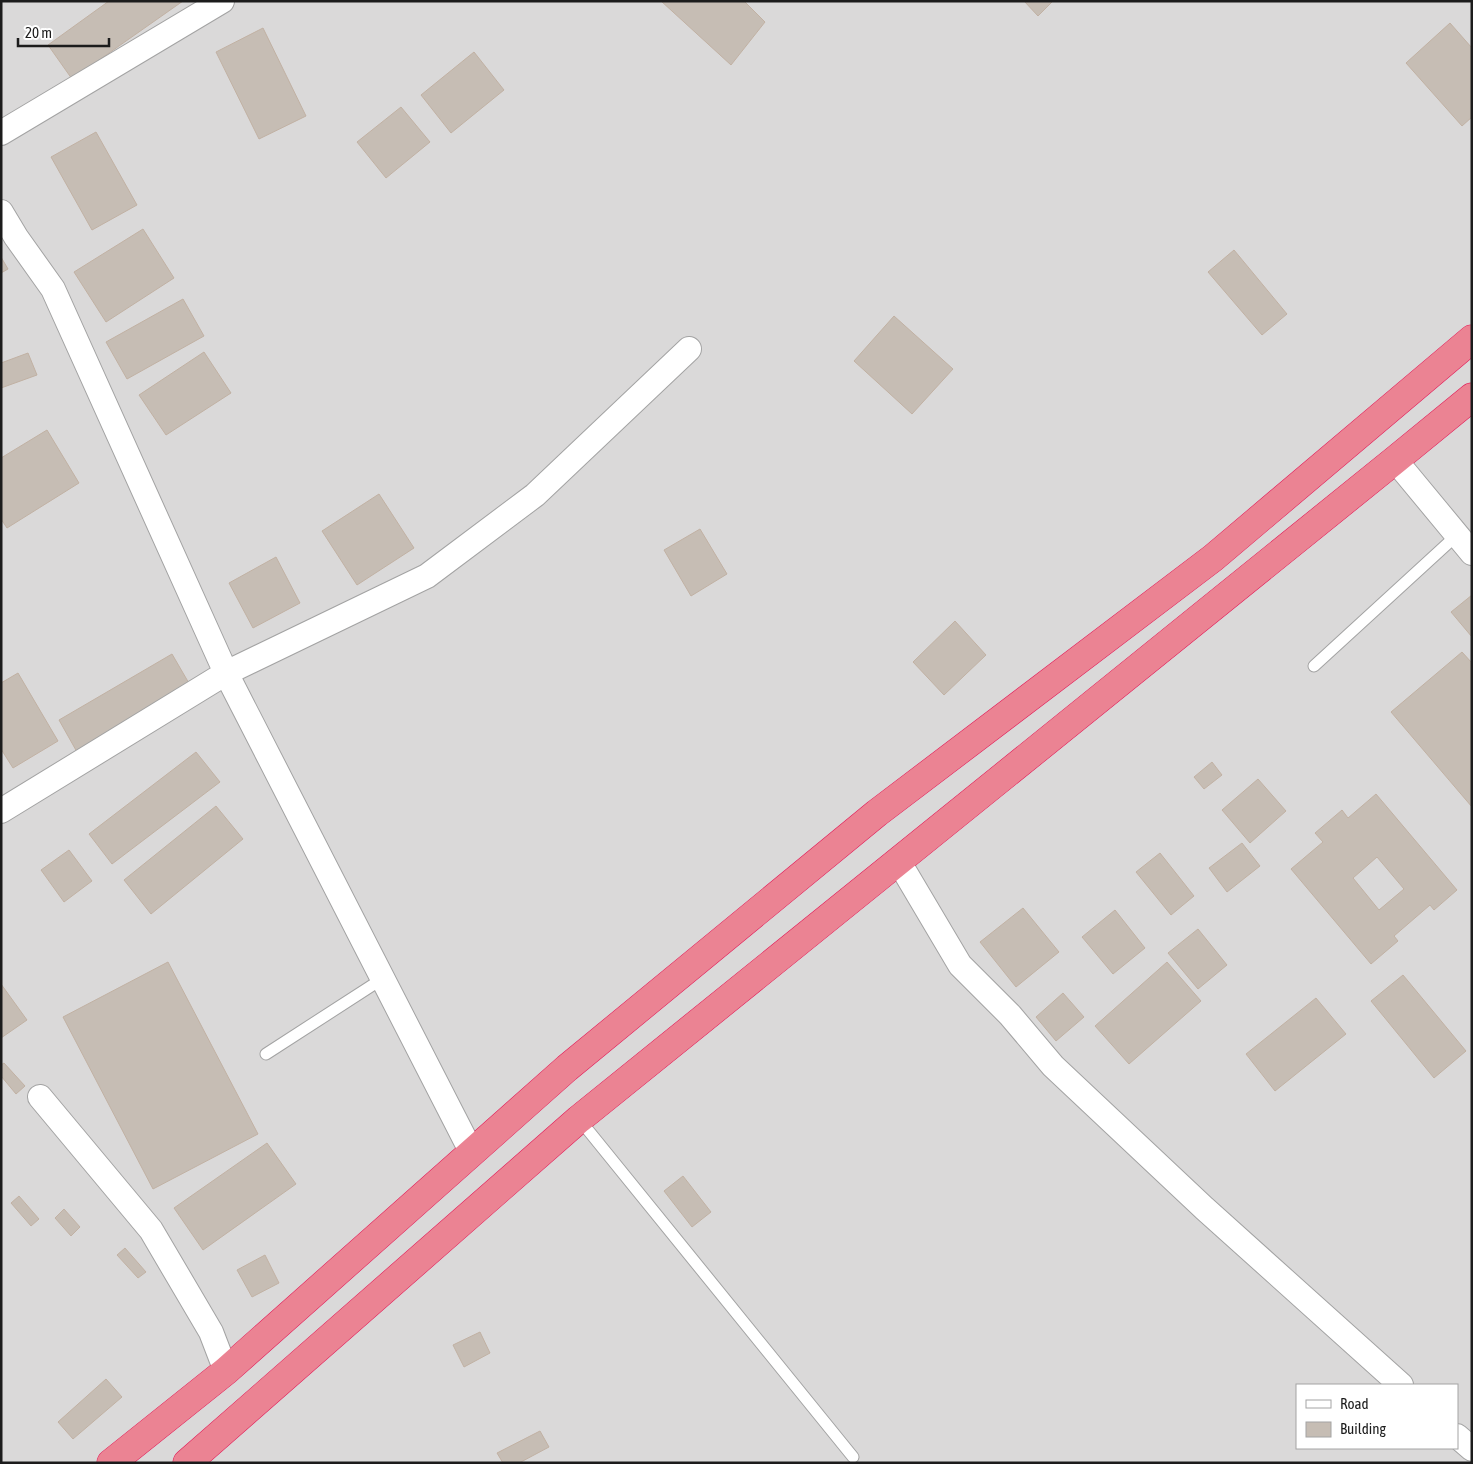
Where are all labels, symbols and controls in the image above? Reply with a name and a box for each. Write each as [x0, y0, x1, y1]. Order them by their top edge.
scale bar [18, 15, 109, 47]
text: 20 m [25, 24, 52, 41]
legend [1296, 1384, 1458, 1449]
text: Road [1340, 1395, 1369, 1412]
text: Building [1340, 1420, 1386, 1437]

